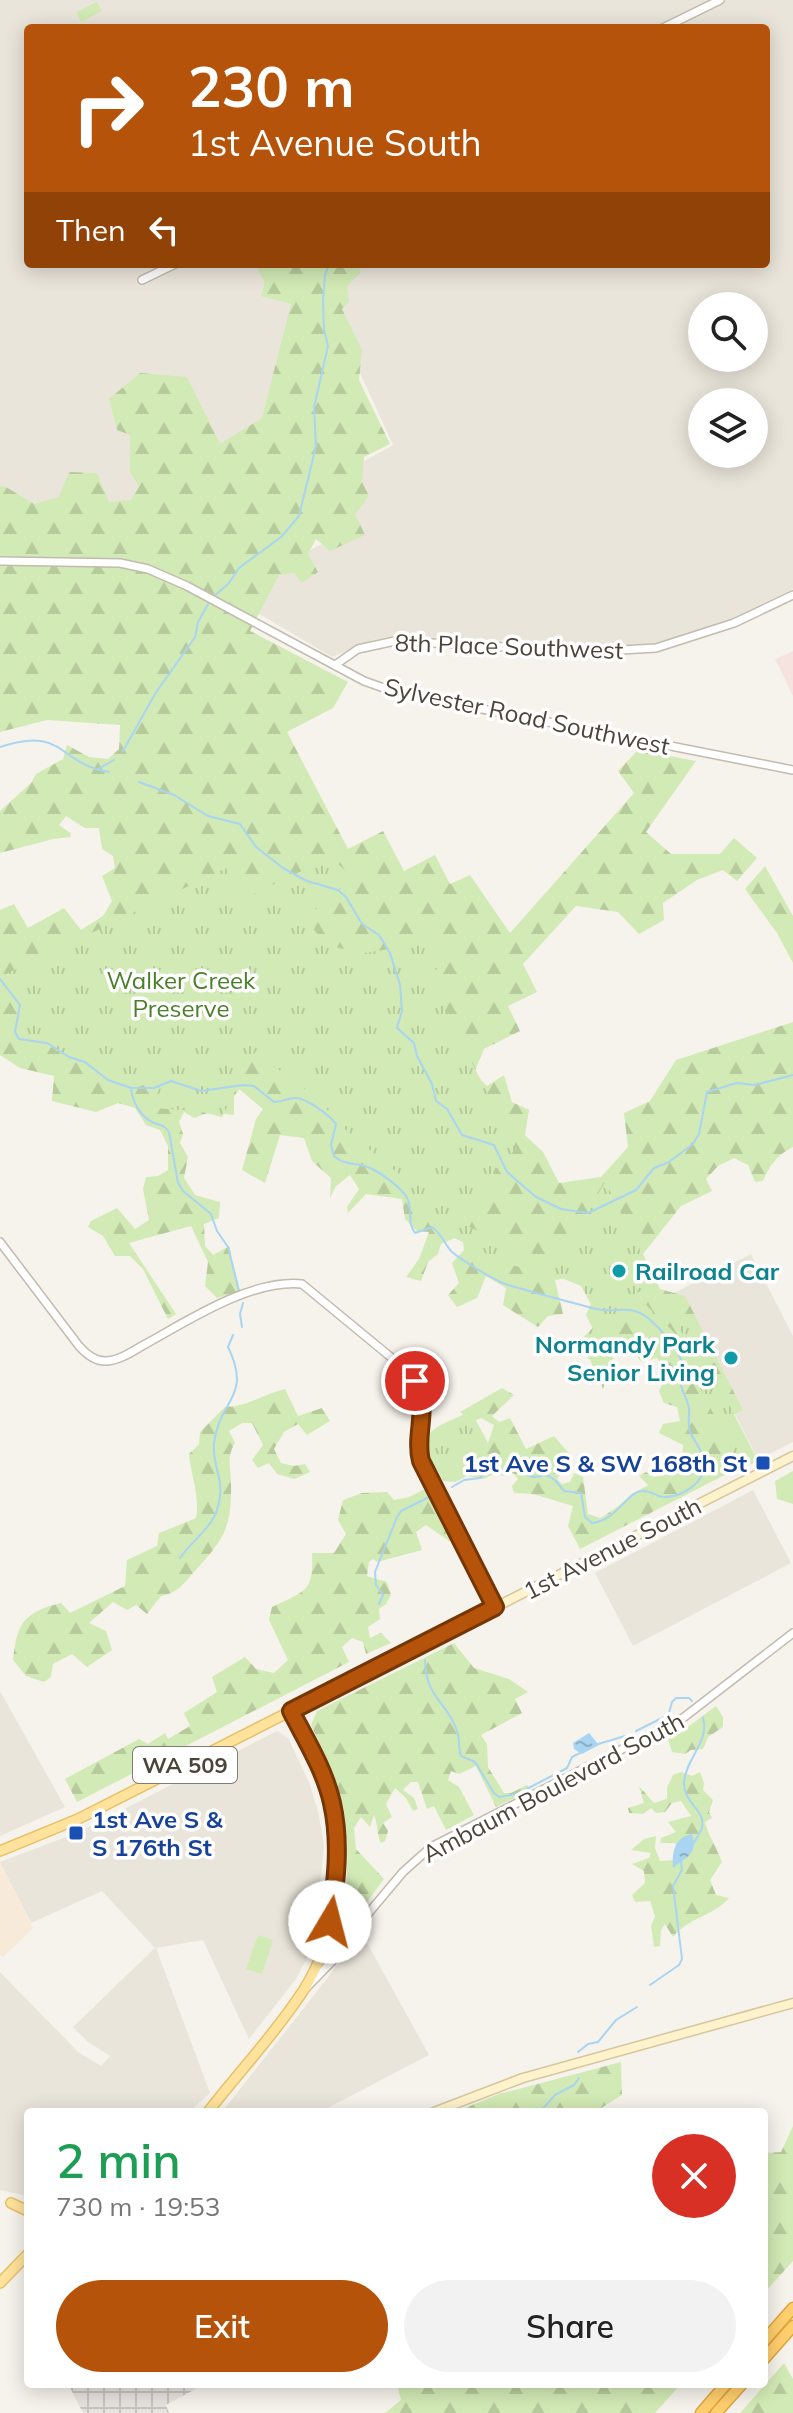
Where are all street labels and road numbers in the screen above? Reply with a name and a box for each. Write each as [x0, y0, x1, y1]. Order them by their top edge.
street label: 8th Place Southwest [394, 627, 624, 665]
street label: Sylvester Road Southwest [382, 671, 672, 761]
street label: 1st Avenue South [518, 1490, 706, 1606]
street label: Ambaum Boulevard South [417, 1705, 689, 1869]
road number: WA 509 [133, 1747, 237, 1783]

